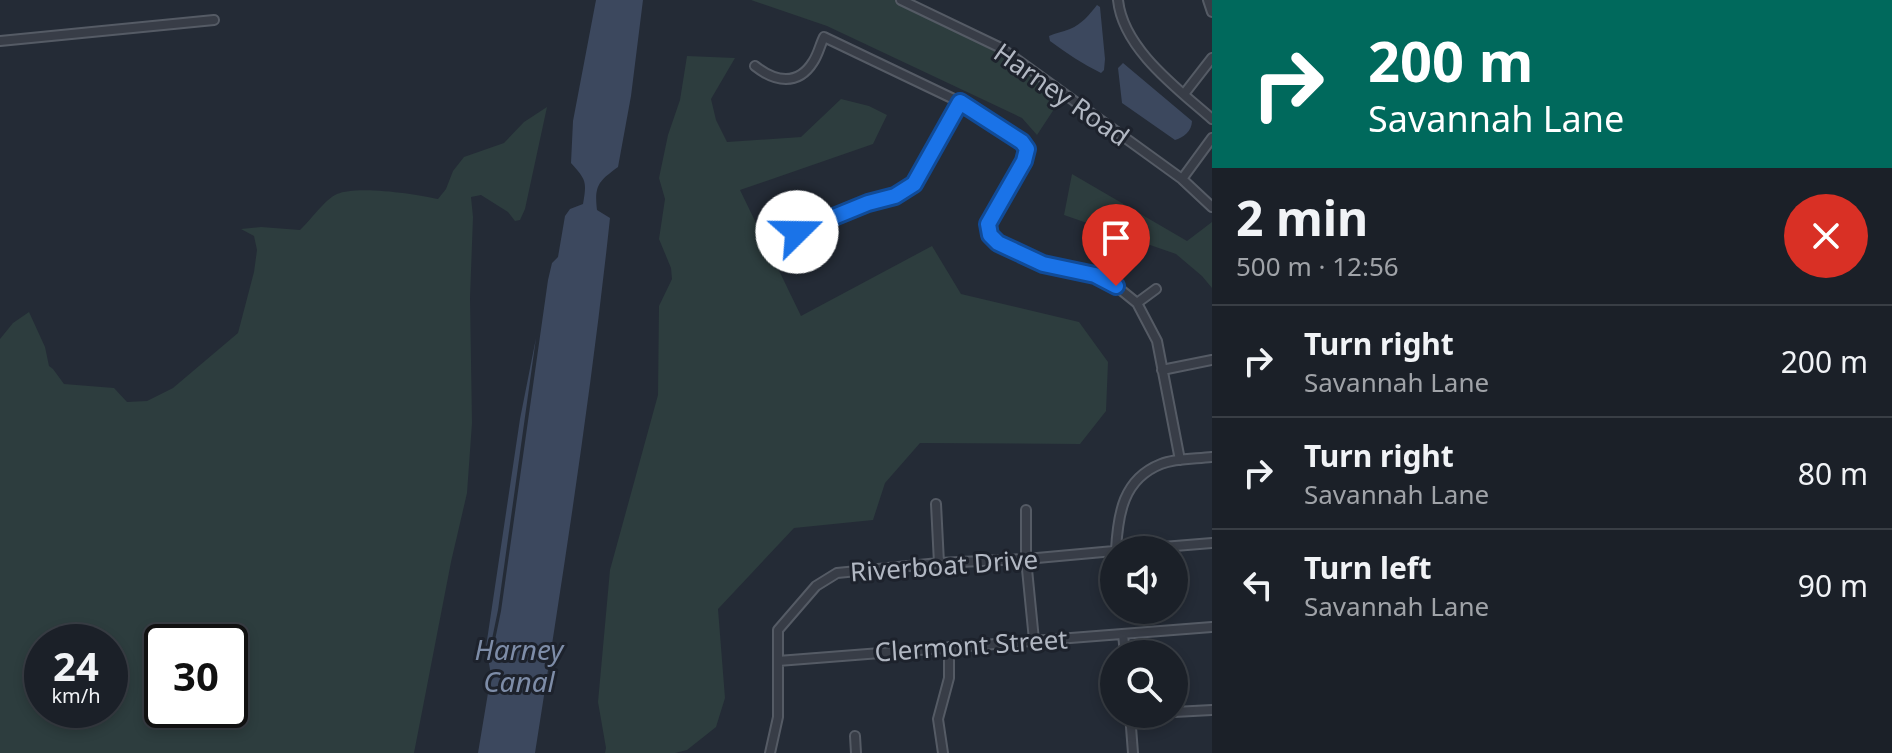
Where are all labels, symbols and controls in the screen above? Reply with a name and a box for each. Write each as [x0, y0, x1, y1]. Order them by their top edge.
text: 200 m [1368, 22, 1533, 98]
icon: right [1236, 32, 1340, 136]
street label: Harney Road [987, 34, 1137, 154]
text: Savannah Lane [1368, 94, 1624, 143]
text: 2 min [1236, 185, 1368, 250]
position arrow [755, 190, 839, 274]
button: close [1784, 194, 1868, 278]
pin [1082, 204, 1150, 286]
icon: arrive [1094, 216, 1138, 260]
text: 500 m · 12:56 [1236, 248, 1399, 284]
text: Turn right [1304, 323, 1454, 364]
icon: right [1236, 339, 1280, 383]
text: 200 m [1781, 341, 1868, 382]
text: Savannah Lane [1304, 364, 1489, 400]
text: Turn right [1304, 435, 1454, 476]
icon: right [1236, 451, 1280, 495]
text: 80 m [1798, 453, 1868, 494]
text: Savannah Lane [1304, 476, 1489, 512]
map controls [1100, 536, 1188, 728]
button: sound [1100, 536, 1188, 624]
street label: Riverboat Drive [849, 540, 1039, 590]
text: Turn left [1304, 547, 1432, 588]
icon: left [1236, 563, 1280, 607]
text: 90 m [1798, 565, 1868, 606]
text: Savannah Lane [1304, 588, 1489, 624]
street label: Clermont Street [873, 620, 1069, 670]
speed limit sign: 30 [144, 624, 248, 728]
water label: Harney Canal [475, 630, 565, 700]
text: 24 [53, 638, 99, 693]
button: search [1100, 640, 1188, 728]
text: km/h [51, 682, 101, 709]

